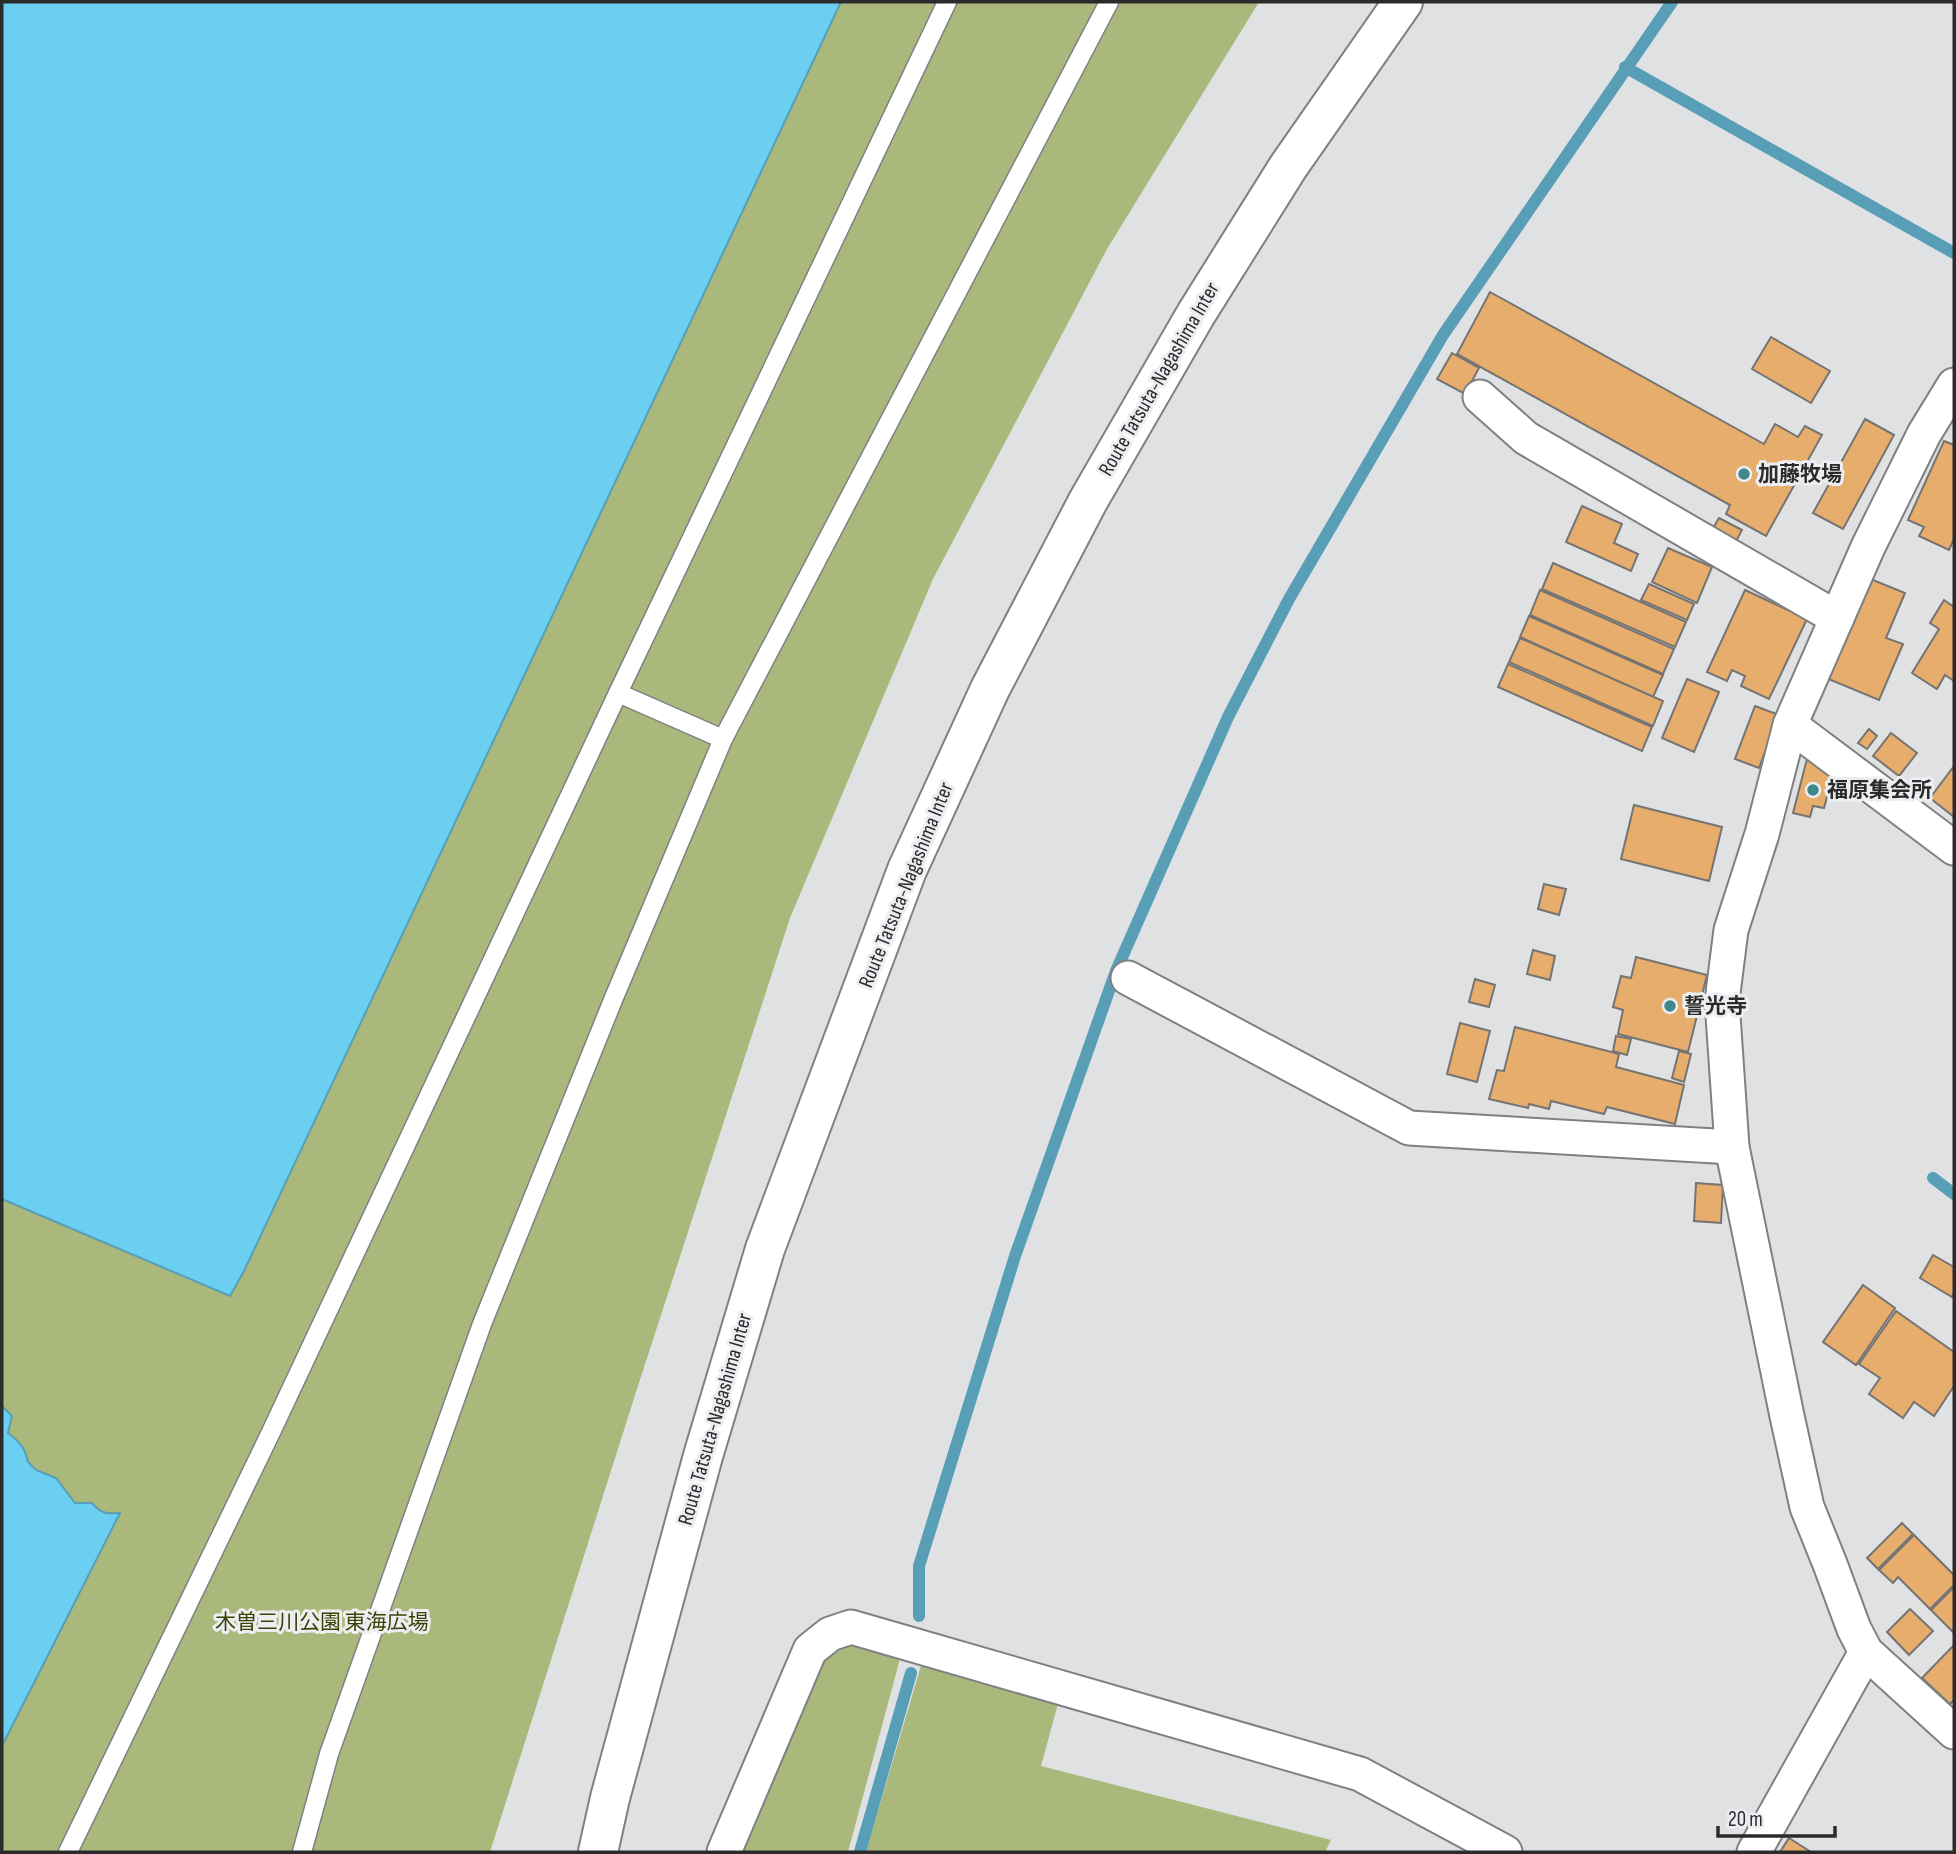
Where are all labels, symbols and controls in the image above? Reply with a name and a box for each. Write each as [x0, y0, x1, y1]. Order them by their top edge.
street label: Route Tatsuta-Nagashima Inter [1093, 278, 1225, 480]
place label: 加藤牧場 [1758, 462, 1842, 487]
marker: 加藤牧場 [1736, 466, 1752, 482]
place label: 福原集会所 [1827, 778, 1932, 803]
street label: Route Tatsuta-Nagashima Inter [853, 779, 959, 991]
marker: 福原集会所 [1805, 782, 1821, 798]
place label: 誓光寺 [1684, 994, 1747, 1019]
marker: 誓光寺 [1662, 998, 1678, 1014]
street label: Route Tatsuta-Nagashima Inter [673, 1310, 757, 1528]
park label: 木曽三川公園 東海広場 [215, 1610, 429, 1635]
scale bar [1718, 1794, 1835, 1838]
text: 20 m [1728, 1807, 1763, 1832]

